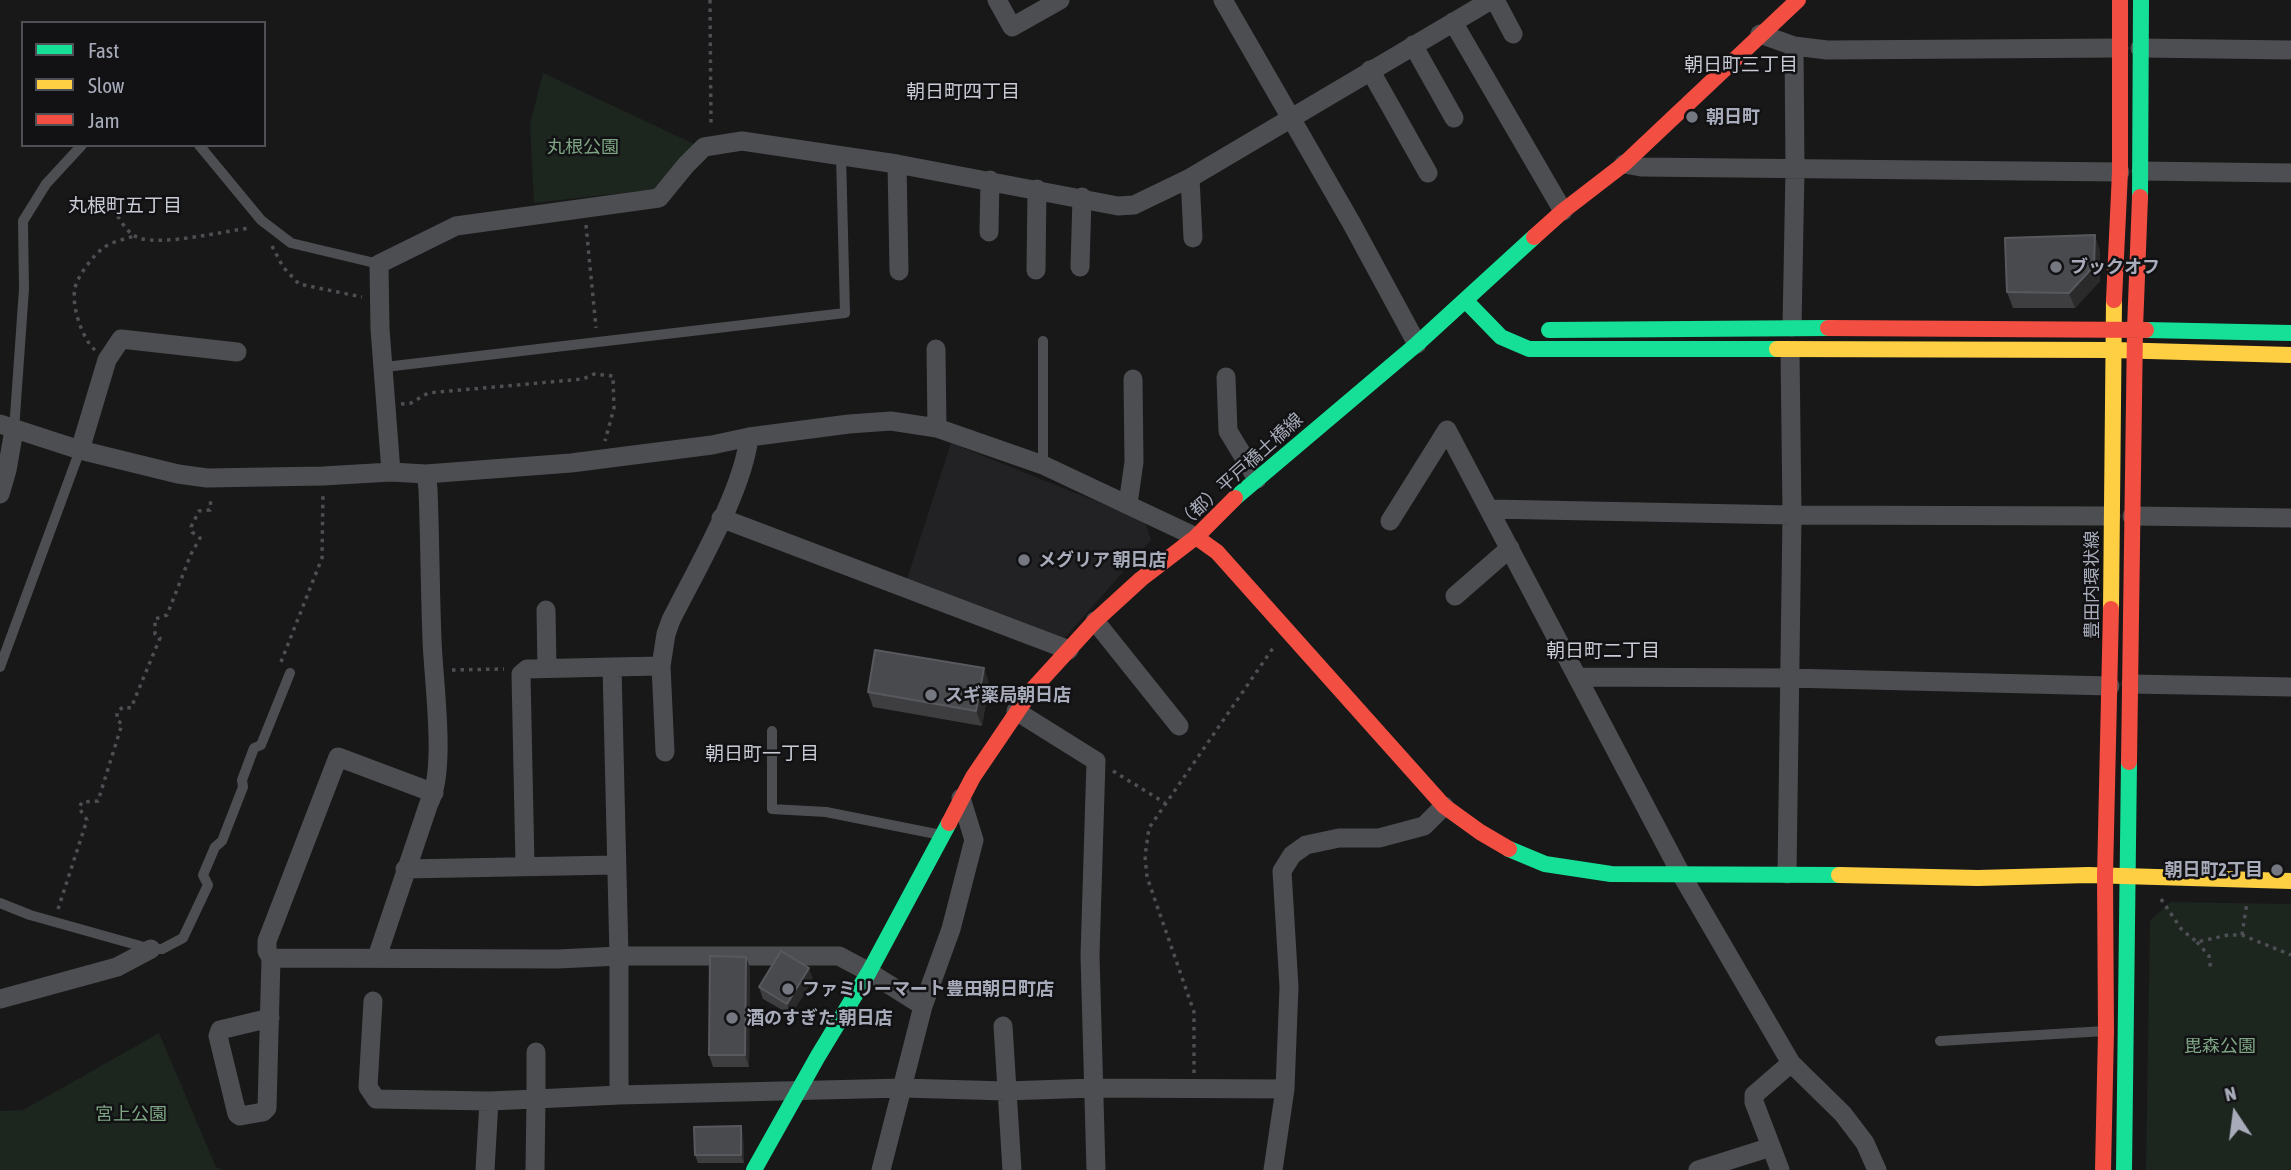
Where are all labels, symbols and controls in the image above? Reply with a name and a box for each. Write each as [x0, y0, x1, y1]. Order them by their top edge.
legend [21, 21, 266, 147]
text: Fast [88, 38, 119, 62]
district label: 朝日町三丁目 [1684, 54, 1798, 76]
text: Slow [88, 73, 124, 97]
district label: 朝日町四丁目 [906, 81, 1020, 103]
place label: 朝日町 [1706, 106, 1760, 128]
text: Jam [88, 108, 120, 132]
marker: 朝日町 [1684, 109, 1700, 125]
park label: 丸根公園 [547, 136, 619, 158]
district label: 丸根町五丁目 [68, 195, 182, 217]
place label: ブックオフ [2070, 256, 2160, 278]
marker: ブックオフ [2048, 259, 2064, 275]
street label: （都）平戸橋土橋線 [1173, 409, 1307, 533]
street label: 豊田内環状線 [2081, 531, 2103, 639]
place label: メグリア 朝日店 [1038, 549, 1166, 571]
marker: メグリア 朝日店 [1016, 552, 1032, 568]
district label: 朝日町二丁目 [1546, 640, 1660, 662]
place label: スギ薬局朝日店 [945, 684, 1071, 706]
marker: スギ薬局朝日店 [923, 687, 939, 703]
district label: 朝日町一丁目 [705, 743, 819, 765]
place label: 朝日町2丁目 [2165, 859, 2263, 881]
marker: 朝日町2丁目 [2269, 862, 2285, 878]
place label: ファミリーマート豊田朝日町店 [802, 978, 1054, 1000]
marker: ファミリーマート豊田朝日町店 [780, 981, 796, 997]
place label: 酒のすぎた 朝日店 [746, 1007, 892, 1029]
marker: 酒のすぎた 朝日店 [724, 1010, 740, 1026]
park label: 毘森公園 [2184, 1035, 2256, 1057]
north arrow [2200, 1079, 2270, 1149]
text: N [2222, 1082, 2238, 1106]
park label: 宮上公園 [95, 1103, 167, 1125]

